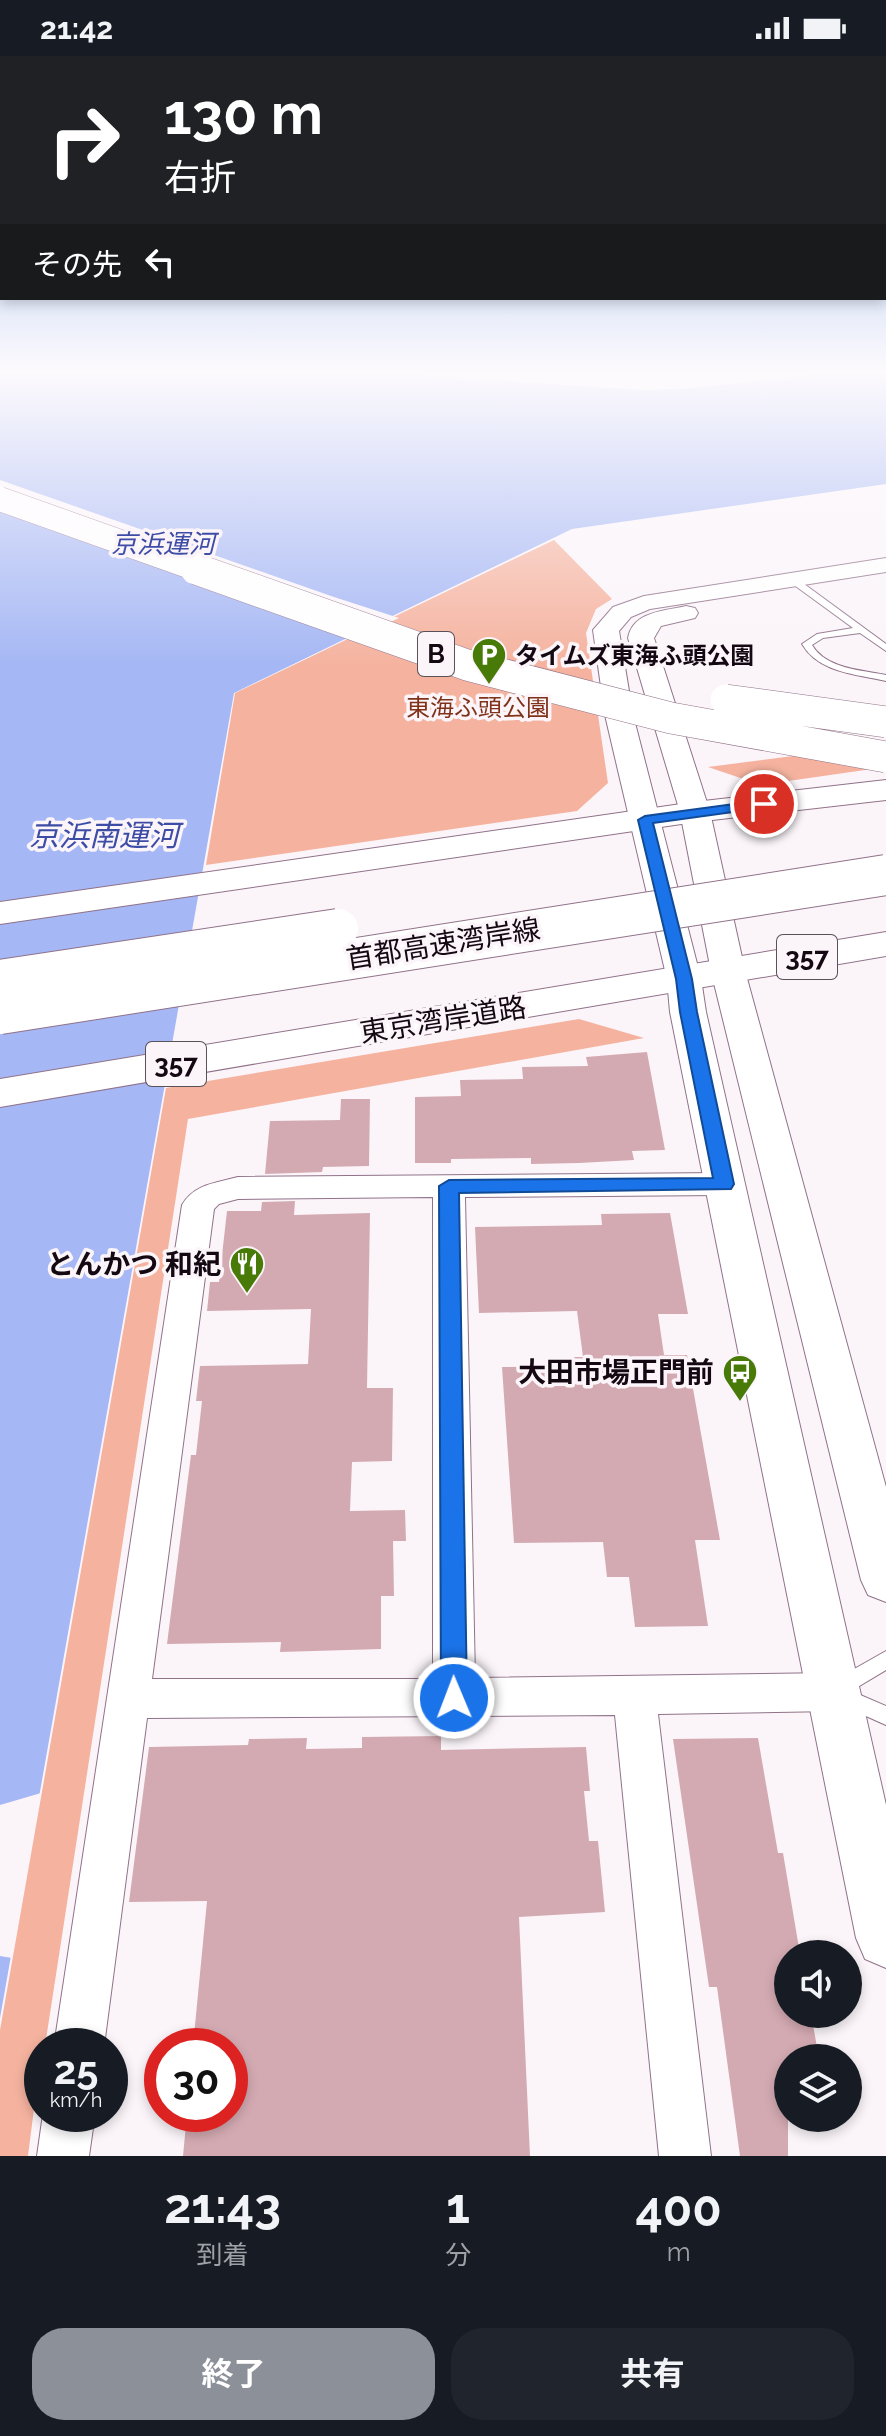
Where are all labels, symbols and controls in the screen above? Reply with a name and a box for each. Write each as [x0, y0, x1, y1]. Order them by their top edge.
text: 21:42 [40, 11, 113, 46]
text: 130 m [164, 81, 323, 147]
icon: right [32, 88, 136, 192]
text: 右折 [164, 156, 236, 198]
icon: left [138, 240, 182, 284]
text: その先 [32, 247, 122, 282]
water label: 京浜運河 [111, 529, 220, 559]
road number: B [418, 632, 454, 676]
parking icon: タイムズ東海ふ頭公園 [470, 636, 508, 686]
place label: タイムズ東海ふ頭公園 [515, 641, 755, 670]
park label: 東海ふ頭公園 [406, 693, 550, 722]
pin [730, 770, 798, 838]
icon: arrive [742, 782, 786, 826]
water label: 京浜南運河 [29, 818, 184, 853]
street label: 首都高速湾岸線 [344, 912, 542, 976]
road number: 357 [777, 935, 837, 979]
street label: 東京湾岸道路 [357, 991, 529, 1049]
road number: 357 [146, 1042, 206, 1086]
restaurant icon: とんかつ 和紀 [228, 1245, 266, 1295]
place label: とんかつ 和紀 [46, 1248, 221, 1281]
bus stop icon: 大田市場正門前 [721, 1353, 759, 1403]
place label: 大田市場正門前 [518, 1356, 714, 1389]
position arrow [412, 1656, 496, 1740]
map controls [774, 1940, 862, 2132]
button: sound [774, 1940, 862, 2028]
speed limit sign: 30 [144, 2028, 248, 2132]
button: layers [774, 2044, 862, 2132]
text: 25 [54, 2046, 98, 2093]
text: km/h [50, 2088, 102, 2112]
text: 21:43 [164, 2178, 281, 2234]
text: 1 [446, 2178, 470, 2234]
text: 400 [635, 2181, 722, 2237]
text: m [667, 2237, 691, 2267]
text: 到着 [197, 2240, 249, 2270]
text: 分 [445, 2240, 471, 2270]
button: 終了 [32, 2328, 435, 2420]
button: 共有 [451, 2328, 854, 2420]

